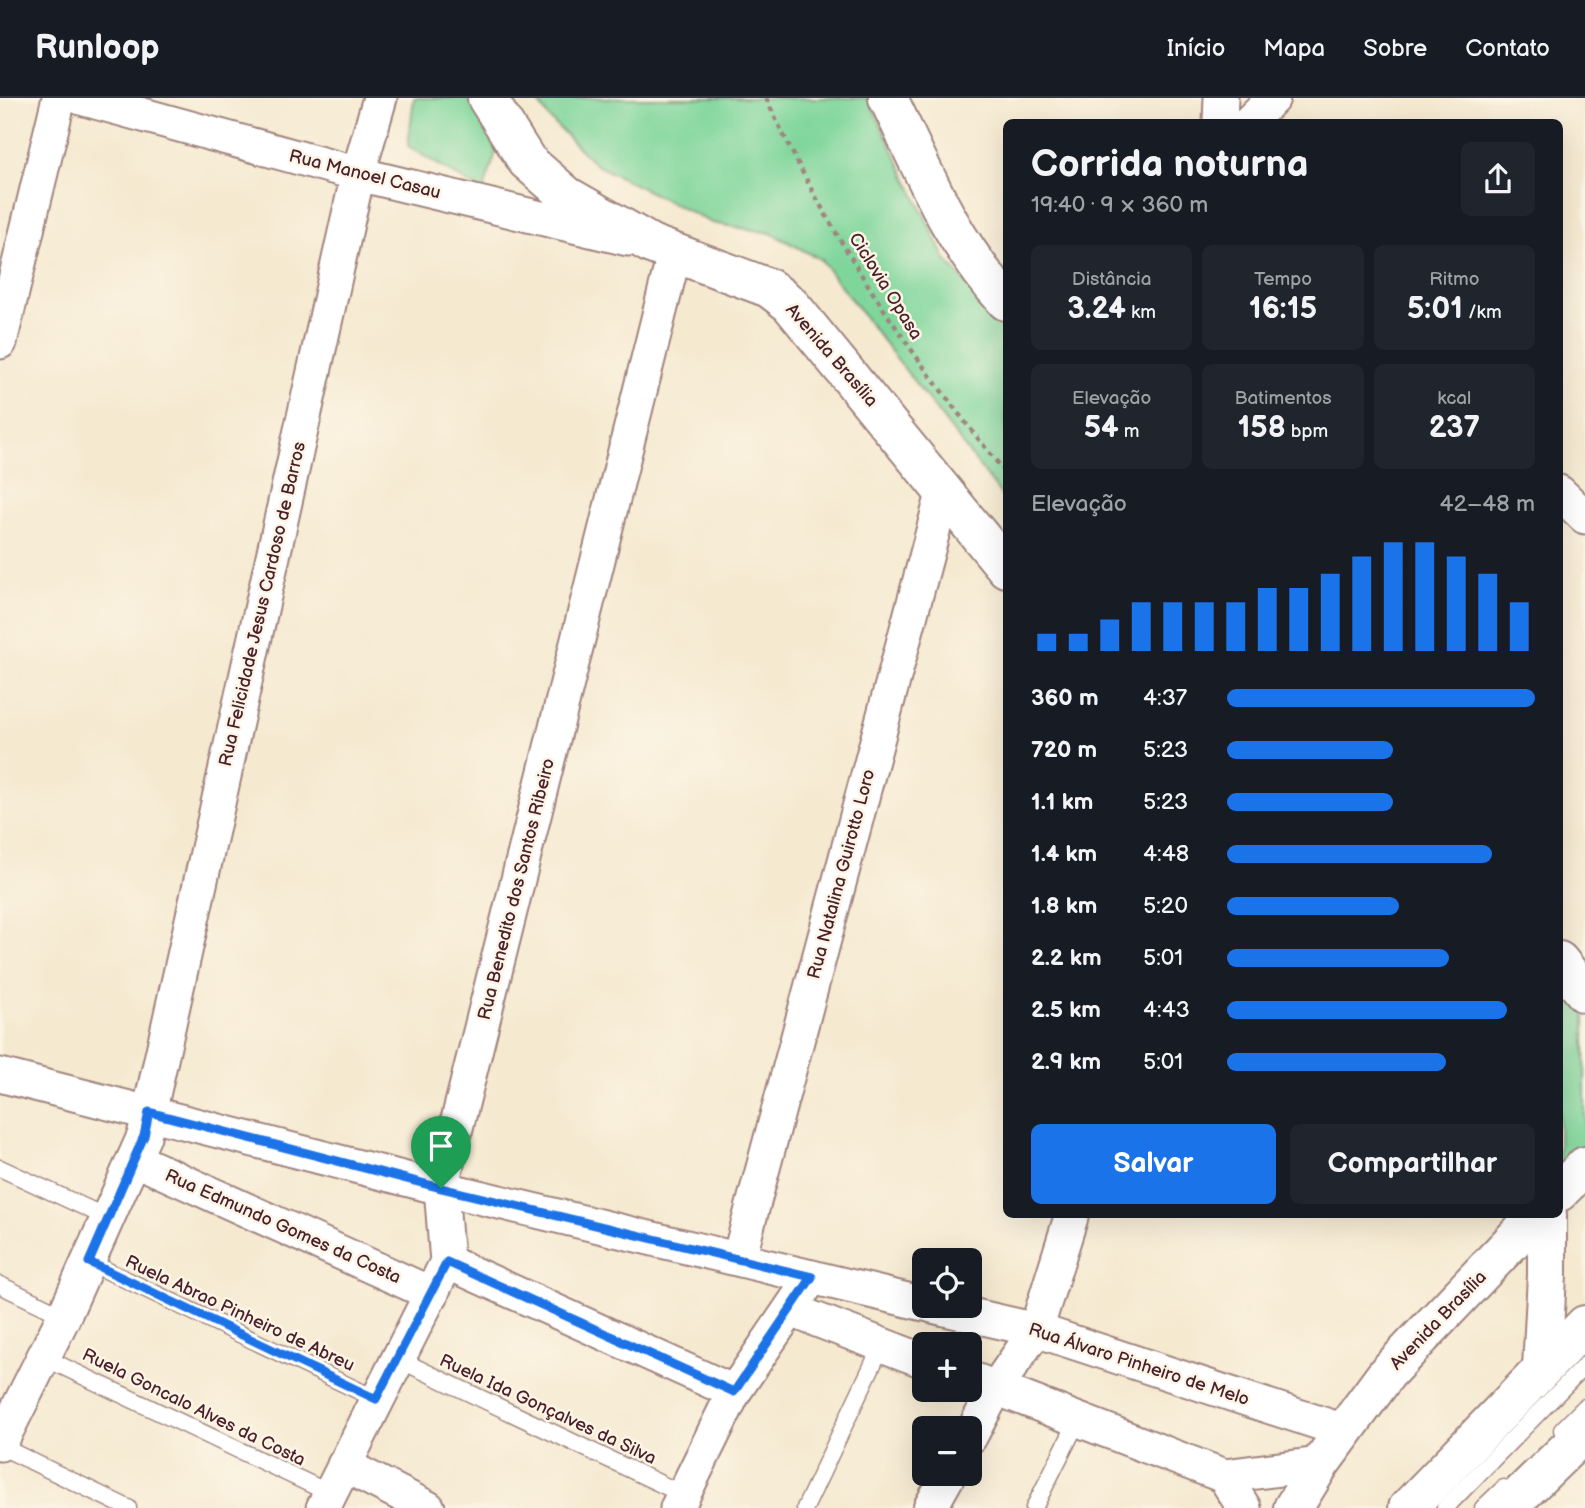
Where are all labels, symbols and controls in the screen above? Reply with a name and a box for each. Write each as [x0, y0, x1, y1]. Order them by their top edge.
text: Runloop [35, 28, 159, 68]
text: Início [1167, 34, 1225, 63]
text: Mapa [1263, 34, 1325, 63]
text: Sobre [1363, 34, 1427, 63]
text: Contato [1465, 34, 1550, 63]
text: Corrida noturna [1031, 142, 1309, 187]
button: share [1461, 142, 1535, 216]
street label: Rua Manoel Casau [287, 145, 443, 203]
text: 19:40 · 9 × 360 m [1031, 191, 1208, 219]
street label: Ciclovia Opasa [844, 229, 927, 344]
text: Distância [1072, 268, 1152, 291]
text: Tempo [1254, 268, 1312, 291]
text: Ritmo [1429, 268, 1479, 291]
text: 3.24 [1067, 291, 1126, 327]
text: 16:15 [1249, 291, 1317, 327]
text: 5:01 [1407, 291, 1463, 327]
street label: Avenida Brasília [781, 300, 882, 411]
text: km [1126, 301, 1156, 324]
text: /km [1463, 301, 1502, 324]
text: Elevação [1072, 387, 1151, 410]
text: Batimentos [1234, 387, 1332, 410]
text: kcal [1437, 387, 1471, 410]
text: 54 [1084, 410, 1119, 446]
text: 158 [1238, 410, 1286, 446]
text: 237 [1429, 410, 1480, 446]
text: m [1119, 420, 1140, 443]
text: bpm [1286, 420, 1328, 443]
street label: Rua Felicidade Jesus Cardoso de Barros [215, 440, 310, 768]
text: Elevação [1031, 490, 1127, 518]
text: 42–48 m [1440, 490, 1535, 518]
text: 360 m [1031, 684, 1099, 712]
text: 4:37 [1143, 684, 1187, 712]
text: 720 m [1031, 736, 1097, 764]
text: 5:23 [1143, 736, 1188, 764]
street label: Rua Benedito dos Santos Ribeiro [474, 756, 559, 1022]
street label: Rua Natalina Guirotto Loro [803, 767, 880, 981]
text: 1.1 km [1031, 788, 1093, 816]
text: 5:23 [1143, 788, 1188, 816]
text: 1.4 km [1031, 840, 1097, 868]
text: 4:48 [1143, 840, 1189, 868]
text: 1.8 km [1031, 892, 1097, 920]
text: 5:20 [1143, 892, 1188, 920]
text: 2.2 km [1031, 944, 1102, 972]
text: 5:01 [1143, 944, 1183, 972]
text: 2.5 km [1031, 996, 1101, 1024]
text: 4:43 [1143, 996, 1190, 1024]
text: 2.9 km [1031, 1048, 1101, 1076]
text: 5:01 [1143, 1048, 1183, 1076]
pin [411, 1116, 471, 1188]
button: Salvar [1031, 1124, 1276, 1204]
button: Compartilhar [1290, 1124, 1535, 1204]
icon: arrive [422, 1127, 460, 1165]
street label: Rua Edmundo Gomes da Costa [162, 1165, 404, 1288]
map controls [912, 1248, 982, 1486]
button: locate [912, 1248, 982, 1318]
street label: Ruela Abrao Pinheiro de Abreu [122, 1251, 358, 1376]
street label: Avenida Brasília [1386, 1266, 1491, 1374]
street label: Rua Álvaro Pinheiro de Melo [1026, 1317, 1252, 1410]
button: + [912, 1332, 982, 1402]
street label: Ruela Goncalo Alves da Costa [79, 1344, 309, 1471]
street label: Ruela Ida Gonçalves da Silva [436, 1350, 659, 1469]
button: − [912, 1416, 982, 1486]

